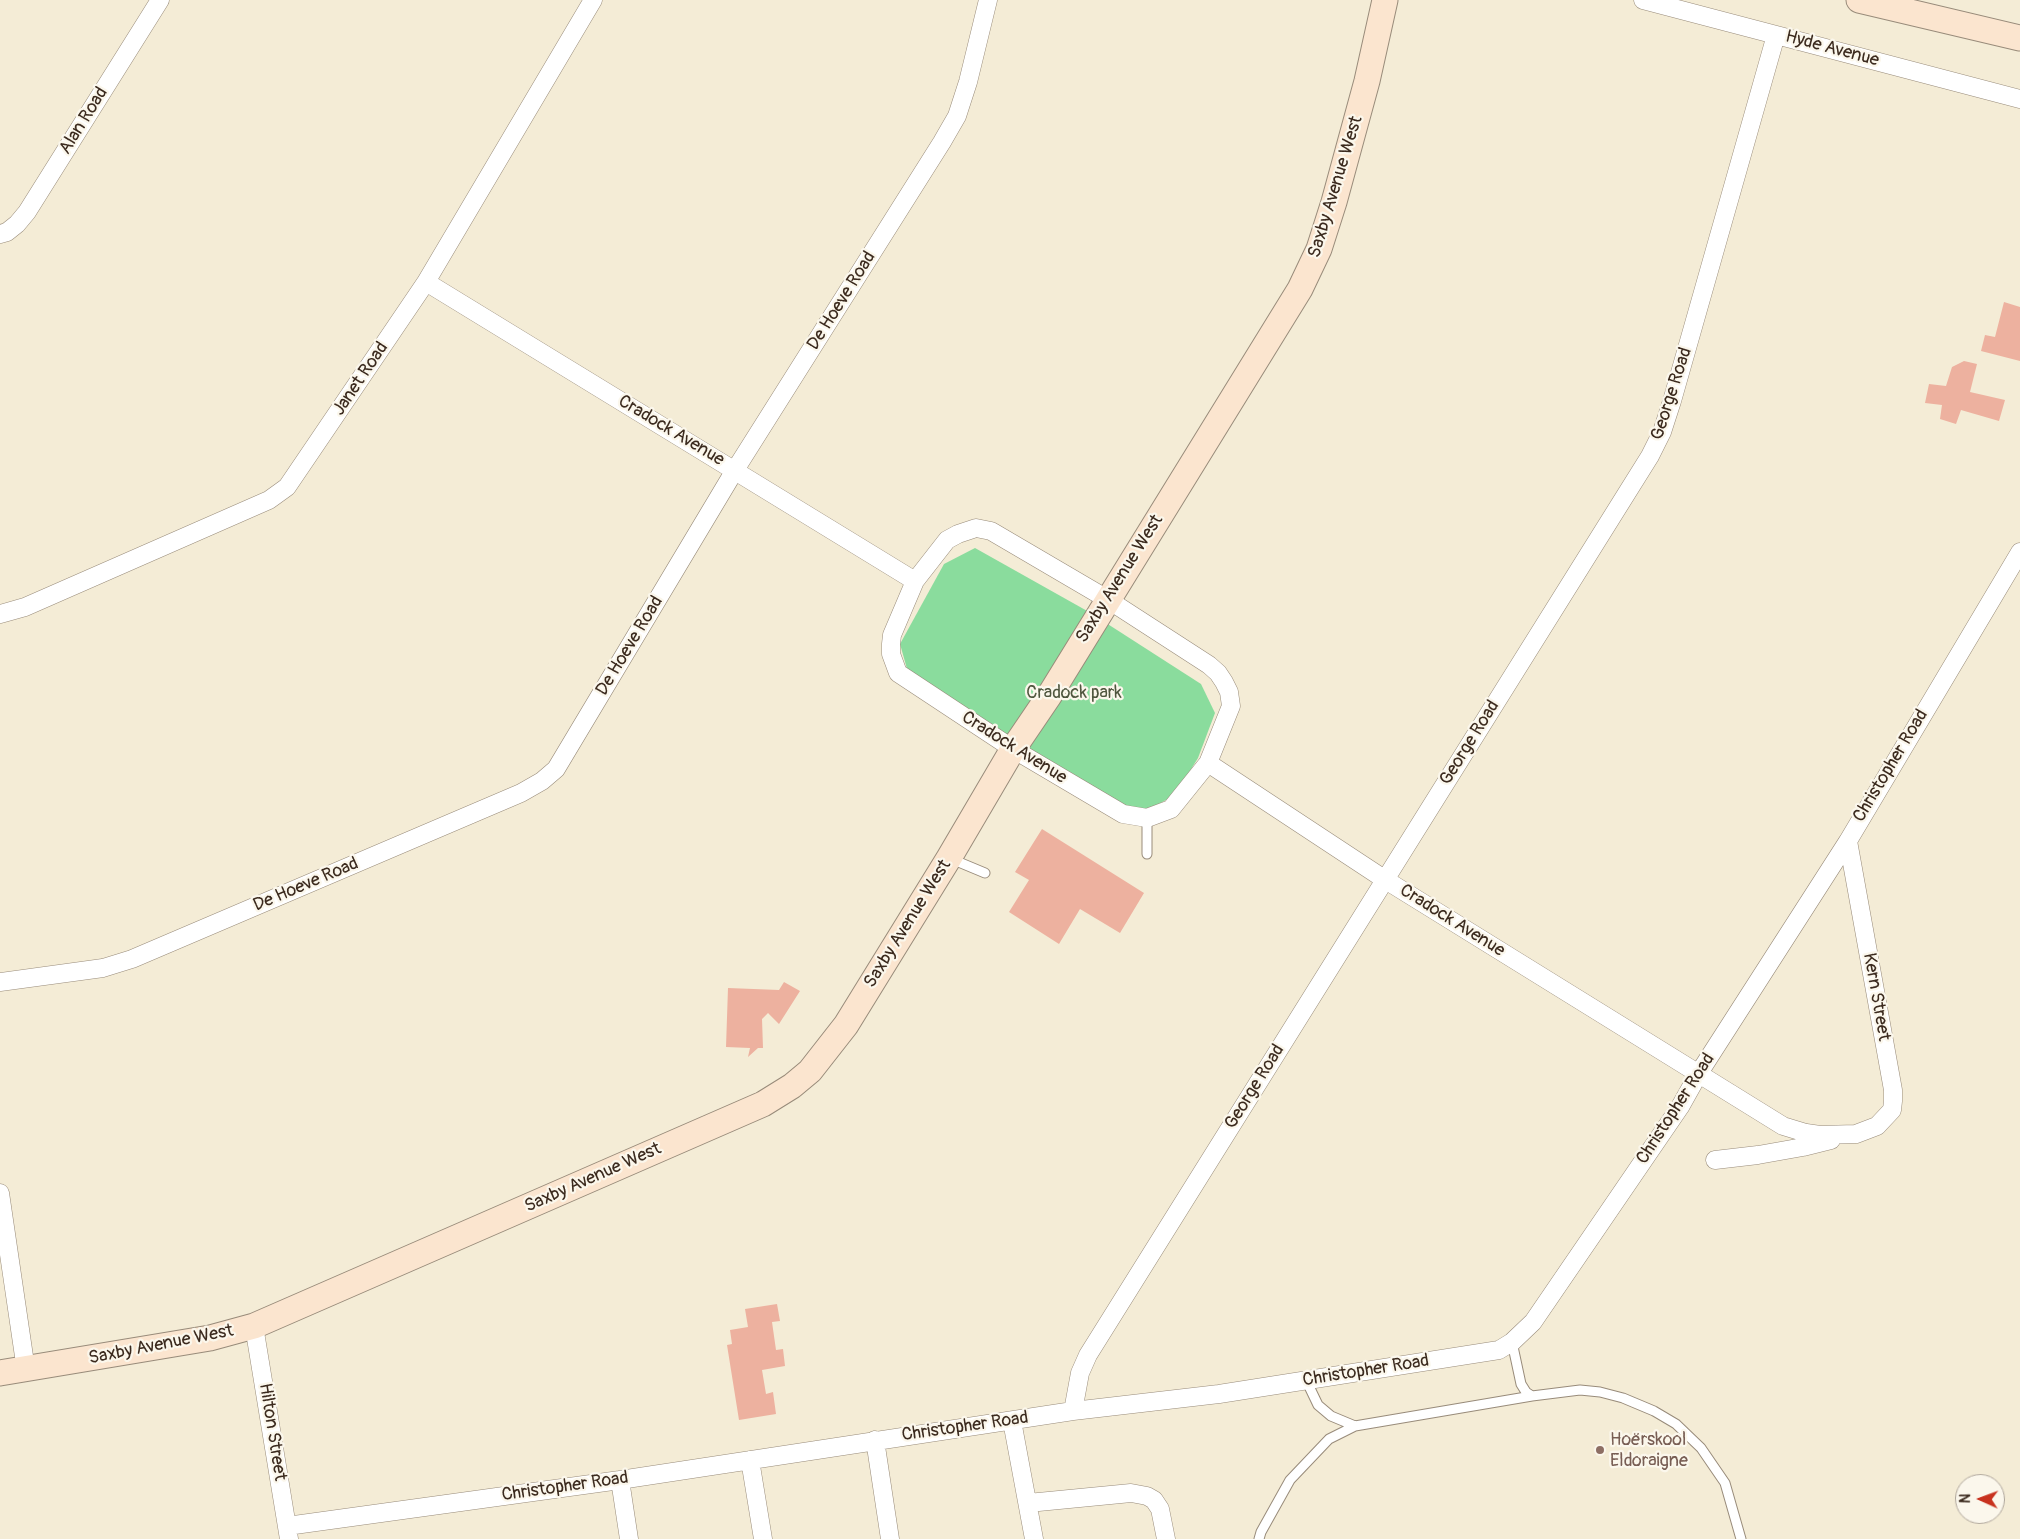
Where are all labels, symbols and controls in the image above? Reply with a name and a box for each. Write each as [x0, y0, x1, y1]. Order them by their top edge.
street label: Hyde Avenue [1783, 26, 1881, 72]
street label: Alan Road [55, 83, 113, 159]
street label: Saxby Avenue West [1304, 114, 1368, 260]
street label: De Hoeve Road [803, 248, 881, 354]
street label: Janet Road [329, 338, 393, 420]
street label: George Road [1647, 345, 1697, 443]
street label: Cradock Avenue [614, 391, 728, 471]
street label: Saxby Avenue West [1072, 511, 1168, 647]
street label: De Hoeve Road [592, 592, 668, 700]
park label: Cradock park [1026, 682, 1122, 704]
street label: George Road [1435, 697, 1505, 789]
street label: Christopher Road [1849, 706, 1933, 826]
street label: Cradock Avenue [957, 707, 1071, 789]
street label: De Hoeve Road [250, 853, 362, 917]
street label: Saxby Avenue West [860, 856, 956, 992]
street label: Cradock Avenue [1395, 880, 1509, 962]
street label: Kern Street [1858, 951, 1894, 1043]
street label: George Road [1220, 1041, 1290, 1133]
street label: Christopher Road [1632, 1050, 1720, 1168]
street label: Saxby Avenue West [521, 1138, 665, 1218]
street label: Saxby Avenue West [87, 1320, 235, 1370]
street label: Christopher Road [1301, 1350, 1431, 1392]
street label: Hilton Street [254, 1382, 290, 1482]
street label: Christopher Road [900, 1407, 1030, 1447]
place label: Hoërskool Eldoraigne [1610, 1429, 1688, 1472]
marker: Hoërskool Eldoraigne [1594, 1444, 1606, 1456]
street label: Christopher Road [500, 1467, 630, 1507]
north arrow [1955, 1474, 2005, 1524]
text: N [1957, 1493, 1974, 1504]

